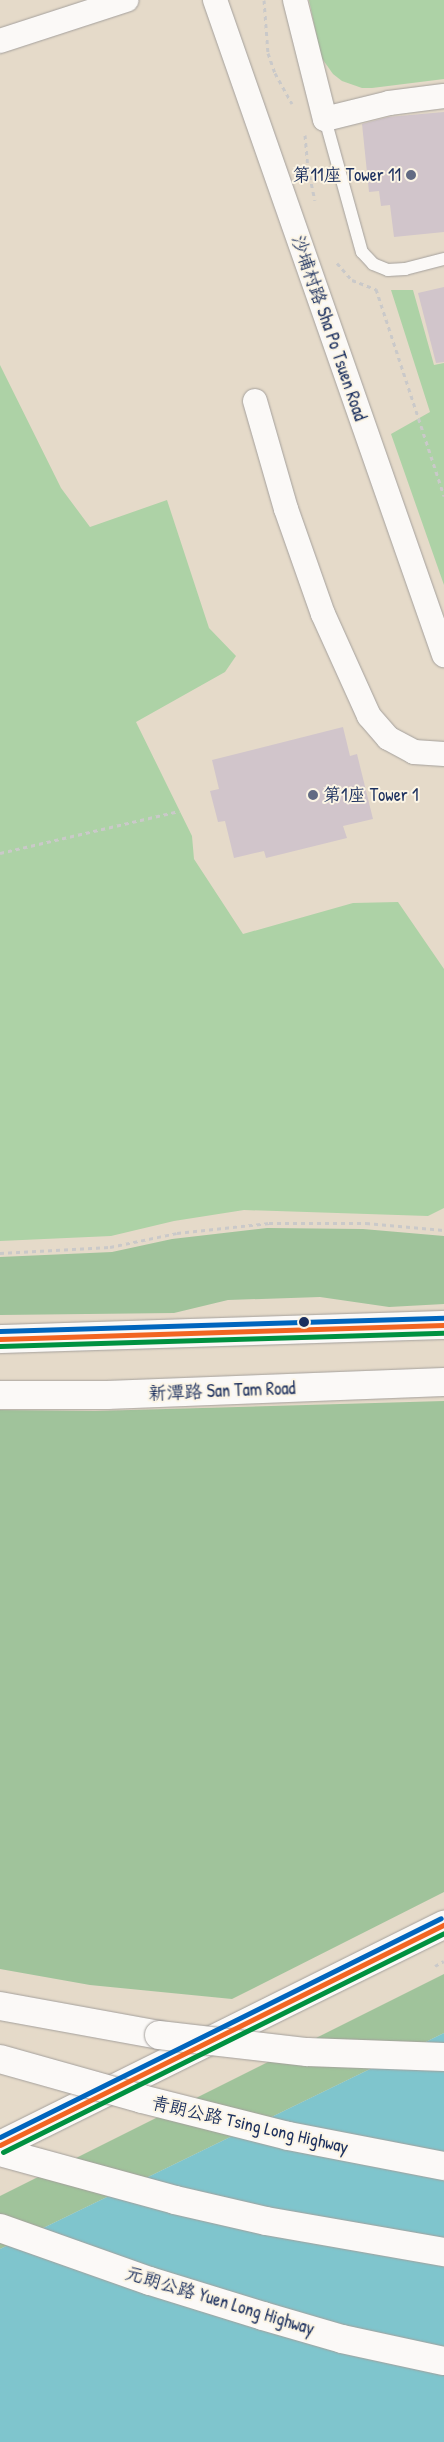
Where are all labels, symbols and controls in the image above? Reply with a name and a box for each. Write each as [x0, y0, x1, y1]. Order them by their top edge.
place label: 第11座 Tower 11 [292, 164, 401, 186]
marker: 第11座 Tower 11 [405, 169, 417, 181]
street label: 沙埔村路 Sha Po Tsuen Road [287, 232, 371, 424]
place label: 第1座 Tower 1 [323, 784, 418, 806]
marker: 第1座 Tower 1 [307, 789, 319, 801]
unlabelled marker [299, 1317, 309, 1327]
street label: 新潭路 San Tam Road [148, 1378, 296, 1404]
street label: 青朗公路 Tsing Long Highway [150, 2092, 350, 2158]
street label: 元朗公路 Yuen Long Highway [123, 2262, 317, 2340]

